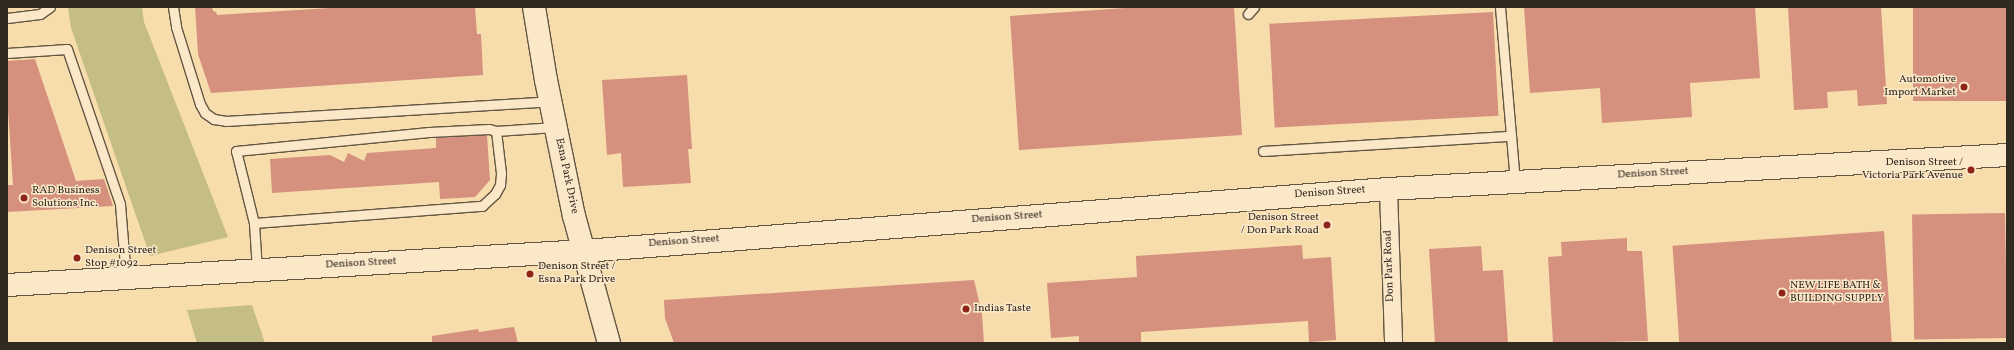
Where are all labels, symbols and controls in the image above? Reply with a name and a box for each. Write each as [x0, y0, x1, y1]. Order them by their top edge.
place label: Automotive Import Market [1884, 74, 1956, 100]
marker: Automotive Import Market [1959, 82, 1969, 92]
street label: Esna Park Drive [552, 137, 580, 215]
place label: Denison Street / Victoria Park Avenue [1862, 157, 1963, 183]
marker: Denison Street / Victoria Park Avenue [1966, 165, 1976, 175]
street label: Denison Street [1617, 166, 1689, 182]
street label: Denison Street [1294, 184, 1366, 202]
place label: RAD Business Solutions Inc. [32, 185, 100, 211]
marker: RAD Business Solutions Inc. [19, 193, 29, 203]
street label: Denison Street [971, 209, 1043, 227]
place label: Denison Street / Don Park Road [1241, 212, 1319, 238]
marker: Denison Street / Don Park Road [1322, 220, 1332, 230]
street label: Don Park Road [1382, 230, 1398, 302]
street label: Denison Street [648, 233, 720, 251]
place label: Denison Street Stop #1092 [85, 245, 156, 271]
marker: Denison Street Stop #1092 [72, 253, 82, 263]
street label: Denison Street [325, 256, 397, 272]
place label: Denison Street / Esna Park Drive [538, 261, 615, 287]
marker: Denison Street / Esna Park Drive [525, 269, 535, 279]
place label: NEW LIFE BATH & BUILDING SUPPLY [1790, 280, 1884, 306]
marker: NEW LIFE BATH & BUILDING SUPPLY [1777, 288, 1787, 298]
place label: Indias Taste [974, 302, 1031, 316]
marker: Indias Taste [961, 304, 971, 314]

